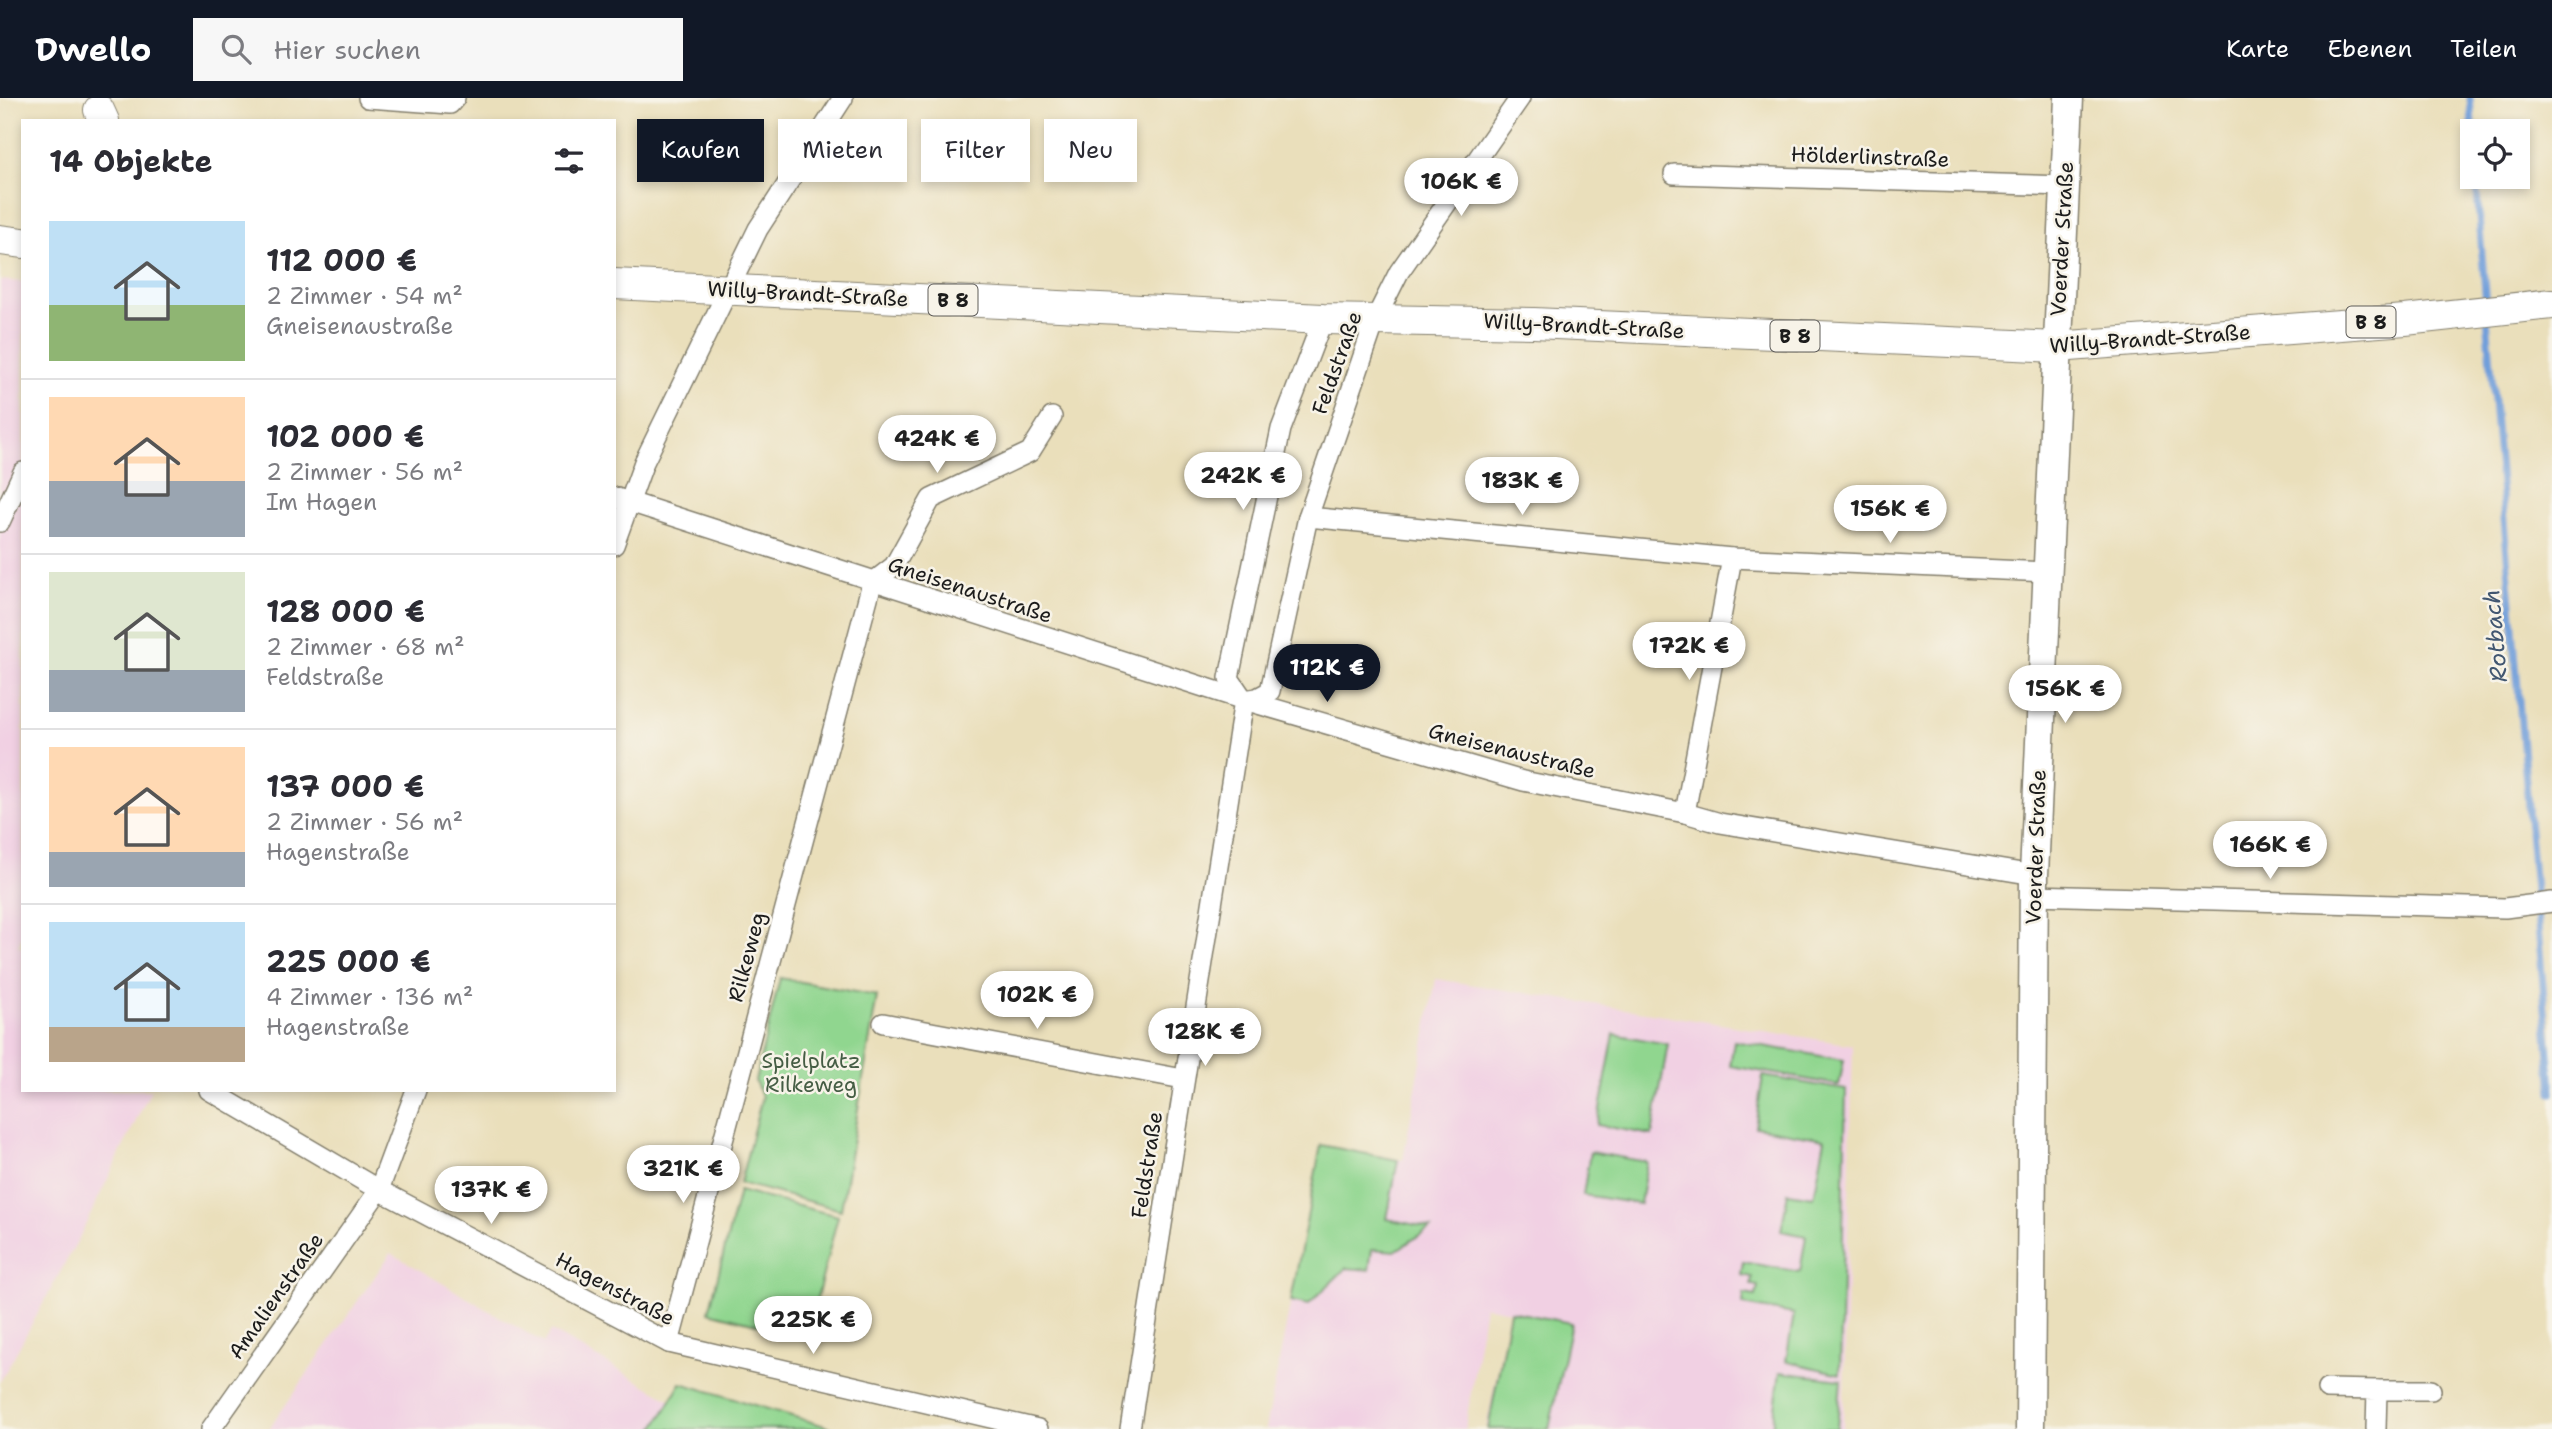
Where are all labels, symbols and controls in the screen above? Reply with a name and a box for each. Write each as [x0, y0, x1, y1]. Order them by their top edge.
search box [193, 18, 683, 81]
text: Dwello [35, 27, 151, 72]
icon: search [217, 30, 255, 68]
text: Hier suchen [273, 32, 421, 67]
text: Karte [2226, 33, 2289, 65]
text: Ebenen [2327, 33, 2412, 65]
text: Teilen [2450, 33, 2517, 65]
chip: Kaufen [637, 119, 764, 182]
chip: Mieten [778, 119, 907, 182]
chip: Filter [921, 119, 1030, 182]
chip: Neu [1044, 119, 1137, 182]
map controls [2460, 119, 2530, 189]
button: locate [2460, 119, 2530, 189]
street label: Hölderlinstraße [1790, 140, 1950, 174]
text: 14 Objekte [49, 141, 212, 182]
icon: filters [550, 142, 588, 180]
pin: 106K € [1404, 158, 1518, 218]
street label: Voerder Straße [2044, 161, 2080, 317]
text: 106K € [1420, 166, 1502, 196]
text: 112 000 € [266, 240, 417, 281]
icon: home [105, 249, 189, 333]
street label: Willy-Brandt-Straße [707, 275, 909, 313]
text: 2 Zimmer · 54 m² [266, 281, 463, 311]
road number: B 8 [928, 284, 978, 316]
road number: B 8 [2346, 306, 2396, 338]
street label: Willy-Brandt-Straße [1483, 307, 1685, 345]
street label: Feldstraße [1305, 308, 1369, 418]
text: Gneisenaustraße [266, 311, 453, 341]
street label: Willy-Brandt-Straße [2049, 318, 2251, 360]
road number: B 8 [1770, 320, 1820, 352]
text: 102 000 € [266, 416, 424, 457]
pin: 424K € [880, 416, 994, 475]
text: 424K € [894, 423, 980, 453]
icon: home [105, 425, 189, 509]
pin: 242K € [1186, 452, 1300, 512]
text: 2 Zimmer · 56 m² [266, 457, 463, 487]
pin: 183K € [1465, 458, 1579, 517]
text: 242K € [1200, 460, 1286, 490]
text: 183K € [1481, 465, 1563, 495]
pin: 156K € [1833, 486, 1947, 545]
text: Im Hagen [266, 487, 377, 517]
text: 156K € [1850, 493, 1930, 523]
street label: Gneisenaustraße [884, 550, 1056, 630]
water label: Rotbach [2476, 588, 2514, 684]
text: 128 000 € [266, 591, 425, 632]
icon: home [105, 600, 189, 684]
pin: 172K € [1632, 622, 1746, 682]
text: 172K € [1649, 630, 1729, 660]
text: 2 Zimmer · 68 m² [266, 632, 465, 662]
pin: 112K € [1270, 644, 1384, 704]
text: 112K € [1289, 652, 1365, 682]
text: Feldstraße [266, 662, 384, 692]
pin: 156K € [2008, 666, 2122, 725]
text: 156K € [2025, 673, 2105, 703]
street label: Gneisenaustraße [1426, 717, 1598, 785]
text: 137 000 € [266, 766, 424, 807]
street label: Voerder Straße [2019, 769, 2053, 925]
icon: home [105, 775, 189, 859]
text: 2 Zimmer · 56 m² [266, 807, 463, 837]
pin: 166K € [2213, 822, 2327, 881]
text: 166K € [2229, 829, 2311, 859]
text: Hagenstraße [266, 837, 410, 867]
street label: Rilkeweg [722, 909, 772, 1005]
text: 225 000 € [266, 941, 431, 982]
icon: home [105, 950, 189, 1034]
pin: 102K € [980, 972, 1094, 1031]
text: 102K € [997, 979, 1077, 1009]
text: 4 Zimmer · 136 m² [266, 982, 473, 1012]
pin: 128K € [1148, 1009, 1262, 1068]
text: Hagenstraße [266, 1012, 410, 1042]
text: 128K € [1164, 1016, 1246, 1046]
park label: Spielplatz Rilkeweg [762, 1047, 861, 1099]
street label: Feldstraße [1125, 1110, 1169, 1220]
pin: 321K € [626, 1146, 740, 1205]
text: 321K € [643, 1153, 723, 1183]
pin: 137K € [434, 1166, 548, 1226]
text: 137K € [451, 1174, 531, 1204]
street label: Amalienstraße [222, 1227, 330, 1365]
street label: Hagenstraße [550, 1246, 680, 1332]
pin: 225K € [756, 1296, 870, 1356]
text: 225K € [770, 1304, 856, 1334]

